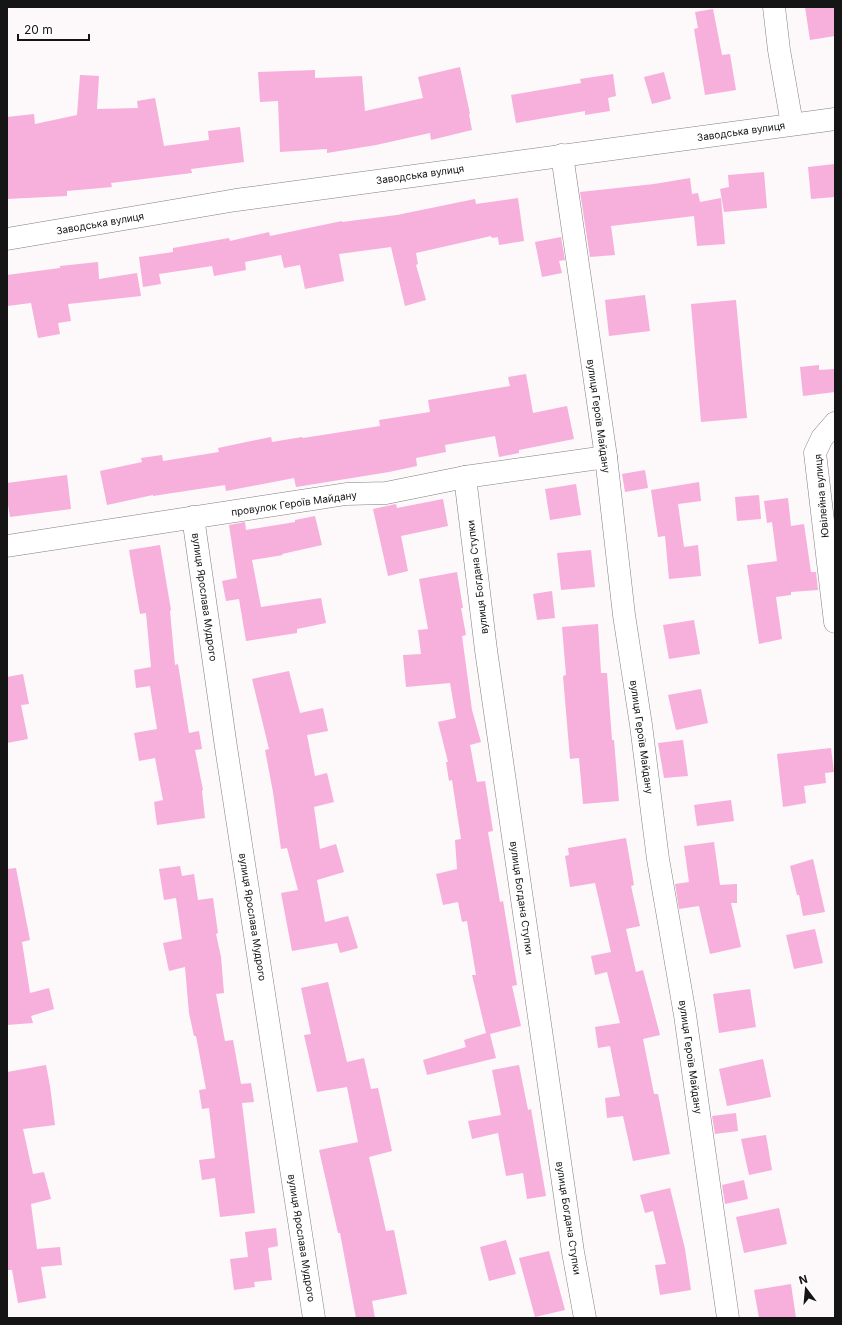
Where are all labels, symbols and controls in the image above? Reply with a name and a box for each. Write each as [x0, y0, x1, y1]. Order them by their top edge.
scale bar [18, 16, 89, 42]
text: 20 m [24, 22, 53, 37]
street label: Заводська вулиця [696, 119, 786, 143]
street label: Заводська вулиця [375, 162, 465, 186]
street label: Заводська вулиця [55, 209, 145, 237]
street label: вулиця Героїв Майдану [585, 358, 613, 474]
street label: Ювілейна вулиця [811, 454, 831, 538]
street label: провулок Героїв Майдану [230, 488, 358, 518]
street label: вулиця Богдана Ступки [464, 519, 490, 635]
street label: вулиця Ярослава Мудрого [190, 532, 220, 662]
street label: вулиця Героїв Майдану [628, 679, 656, 795]
street label: вулиця Богдана Ступки [508, 840, 536, 956]
street label: вулиця Ярослава Мудрого [237, 852, 269, 982]
street label: вулиця Героїв Майдану [677, 999, 705, 1115]
street label: вулиця Богдана Ступки [554, 1160, 584, 1276]
street label: вулиця Ярослава Мудрого [286, 1173, 318, 1303]
north arrow [786, 1269, 826, 1309]
text: N [797, 1272, 809, 1287]

